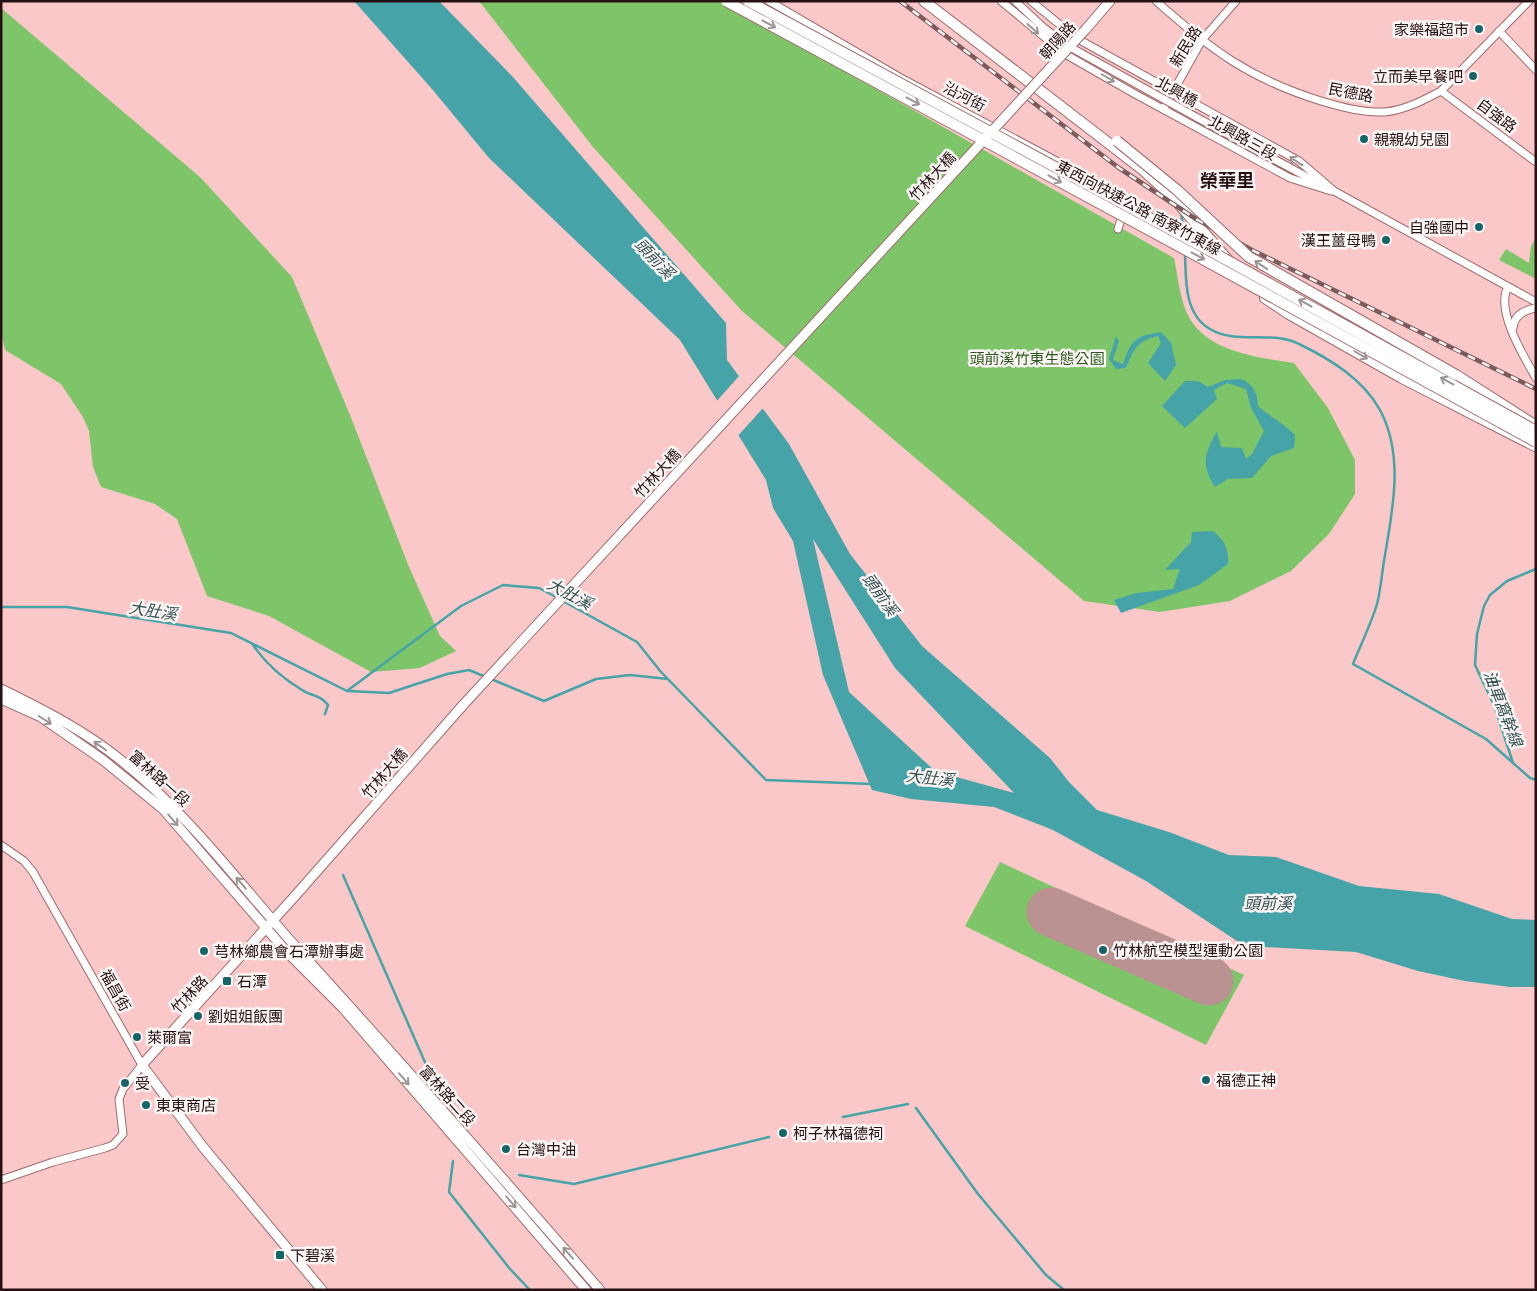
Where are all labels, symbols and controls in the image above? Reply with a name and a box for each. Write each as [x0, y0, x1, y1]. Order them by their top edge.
street label: 朝陽路 [1035, 17, 1079, 63]
one-way arrow [761, 20, 776, 29]
place label: 家樂福超市 [1394, 20, 1469, 38]
street label: 新民路 [1165, 22, 1205, 70]
one-way arrow [1026, 23, 1039, 34]
marker: 家樂福超市 [1473, 23, 1485, 35]
place label: 立而美早餐吧 [1373, 67, 1463, 85]
marker: 立而美早餐吧 [1467, 70, 1479, 82]
street label: 北興橋 [1153, 72, 1201, 110]
one-way arrow [1100, 74, 1114, 84]
street label: 沿河街 [941, 77, 989, 115]
street label: 民德路 [1327, 79, 1375, 105]
street label: 自強路 [1474, 94, 1520, 136]
one-way arrow [905, 96, 920, 106]
street label: 北興路三段 [1206, 111, 1280, 163]
place label: 親親幼兒園 [1374, 130, 1449, 148]
marker: 親親幼兒園 [1358, 133, 1370, 145]
street label: 竹林大橋 [905, 148, 959, 204]
one-way arrow [1290, 155, 1304, 165]
street label: 東西向快速公路 南寮竹東線 [1054, 156, 1224, 258]
district label: 榮華里 [1200, 169, 1254, 191]
one-way arrow [1047, 175, 1062, 184]
place label: 自強國中 [1409, 218, 1469, 236]
marker: 自強國中 [1473, 221, 1485, 233]
place label: 漢王薑母鴨 [1301, 231, 1376, 249]
water label: 頭前溪 [631, 234, 680, 283]
marker: 漢王薑母鴨 [1380, 234, 1392, 246]
one-way arrow [1190, 252, 1205, 261]
one-way arrow [1254, 260, 1268, 270]
one-way arrow [1298, 298, 1313, 307]
park label: 頭前溪竹東生態公園 [969, 349, 1105, 367]
one-way arrow [1353, 350, 1368, 360]
one-way arrow [1441, 376, 1455, 386]
street label: 竹林大橋 [630, 445, 684, 501]
water label: 頭前溪 [859, 569, 904, 621]
water label: 大肚溪 [544, 573, 597, 614]
water label: 大肚溪 [128, 597, 180, 623]
water label: 油車窩幹線 [1481, 667, 1528, 751]
one-way arrow [38, 715, 52, 726]
one-way arrow [93, 741, 107, 751]
street label: 竹林大橋 [358, 744, 410, 802]
street label: 富林路一段 [126, 746, 194, 810]
water label: 大肚溪 [905, 765, 957, 789]
one-way arrow [167, 814, 178, 827]
one-way arrow [235, 877, 246, 890]
water label: 頭前溪 [1244, 893, 1294, 912]
place label: 竹林航空模型運動公園 [1113, 941, 1263, 959]
place label: 芎林鄉農會石潭辦事處 [214, 942, 364, 960]
marker: 竹林航空模型運動公園 [1097, 944, 1109, 956]
marker: 芎林鄉農會石潭辦事處 [198, 945, 210, 957]
street label: 福昌街 [97, 966, 135, 1014]
street label: 竹林路 [167, 971, 211, 1017]
place label: 石潭 [237, 972, 267, 990]
marker: 石潭 [221, 975, 233, 987]
place label: 劉姐姐飯團 [208, 1007, 283, 1025]
marker: 劉姐姐飯團 [192, 1010, 204, 1022]
place label: 萊爾富 [147, 1028, 192, 1046]
marker: 萊爾富 [131, 1031, 143, 1043]
street label: 富林路二段 [416, 1061, 480, 1129]
place label: 福德正神 [1216, 1071, 1276, 1089]
one-way arrow [399, 1072, 410, 1085]
place label: 受 [135, 1074, 150, 1092]
marker: 福德正神 [1200, 1074, 1212, 1086]
marker: 受 [119, 1077, 131, 1089]
place label: 東東商店 [156, 1096, 216, 1114]
marker: 東東商店 [140, 1099, 152, 1111]
place label: 柯子林福德祠 [793, 1124, 883, 1142]
marker: 柯子林福德祠 [777, 1127, 789, 1139]
place label: 台灣中油 [516, 1140, 576, 1158]
marker: 台灣中油 [500, 1143, 512, 1155]
one-way arrow [505, 1195, 516, 1208]
place label: 下碧溪 [290, 1246, 335, 1264]
one-way arrow [563, 1247, 574, 1260]
marker: 下碧溪 [274, 1249, 286, 1261]

